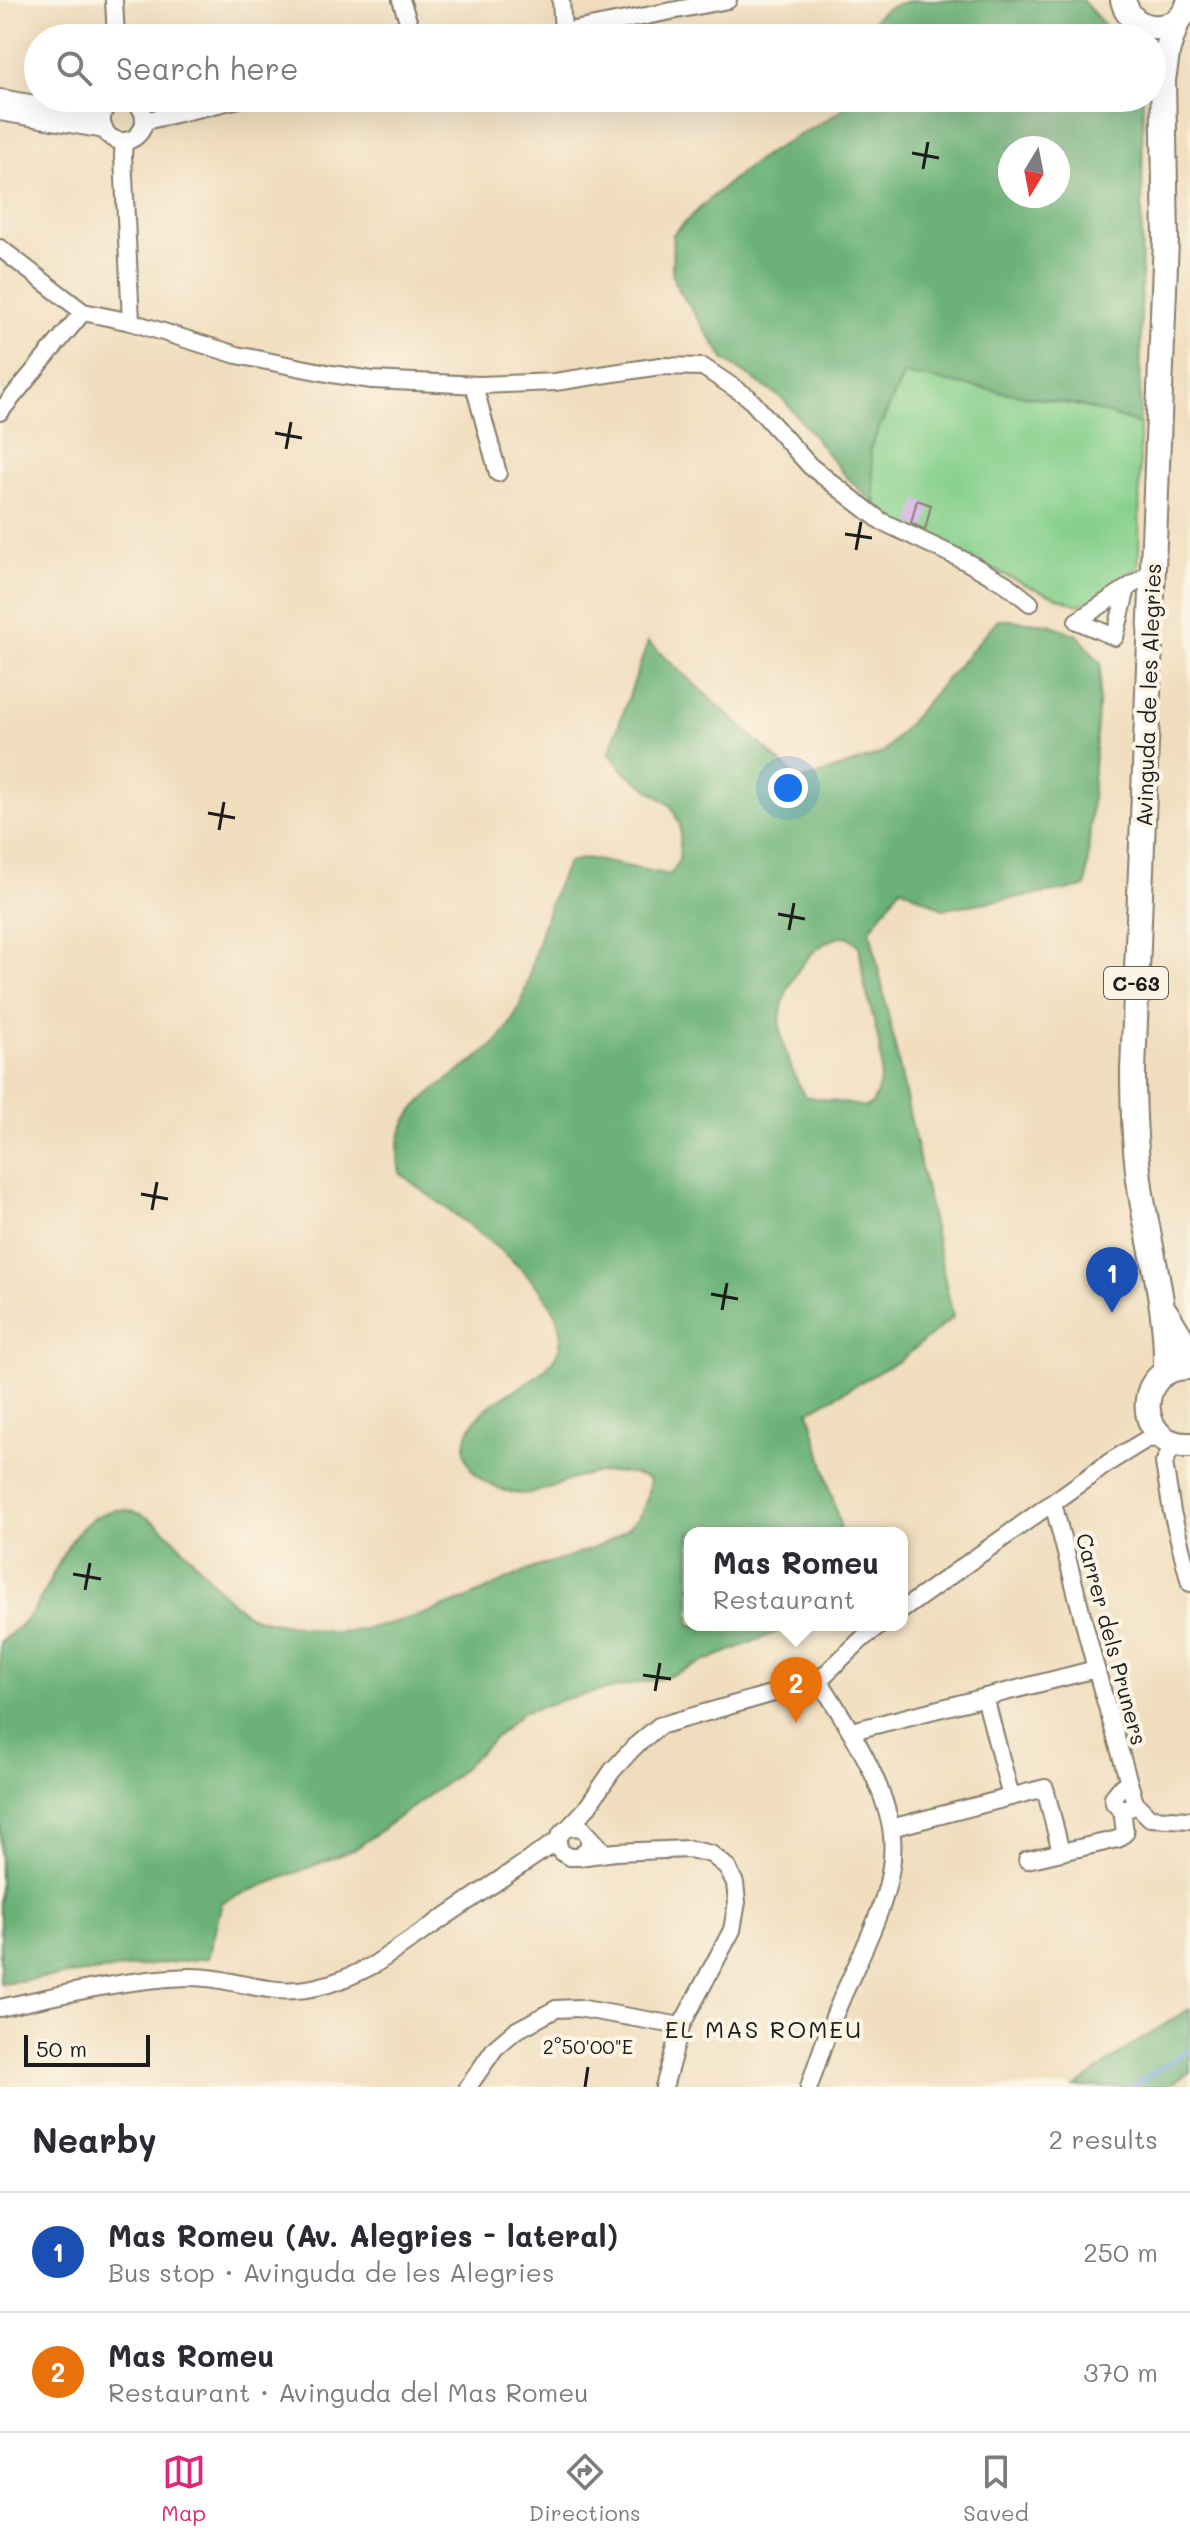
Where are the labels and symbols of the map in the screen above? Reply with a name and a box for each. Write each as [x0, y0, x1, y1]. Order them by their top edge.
north arrow [998, 136, 1070, 208]
street label: Avinguda de les Alegries [1129, 563, 1167, 827]
your location [768, 768, 808, 808]
road number: C-63 [1104, 967, 1168, 999]
pin: 1 [1086, 1247, 1138, 1313]
street label: Carrer dels Pruners [1070, 1530, 1154, 1748]
pin: 2 [770, 1657, 822, 1723]
district label: EL MAS ROMEU [665, 2013, 863, 2044]
scale bar [24, 2031, 150, 2067]
text: 2°50'00"E [543, 2033, 633, 2059]

